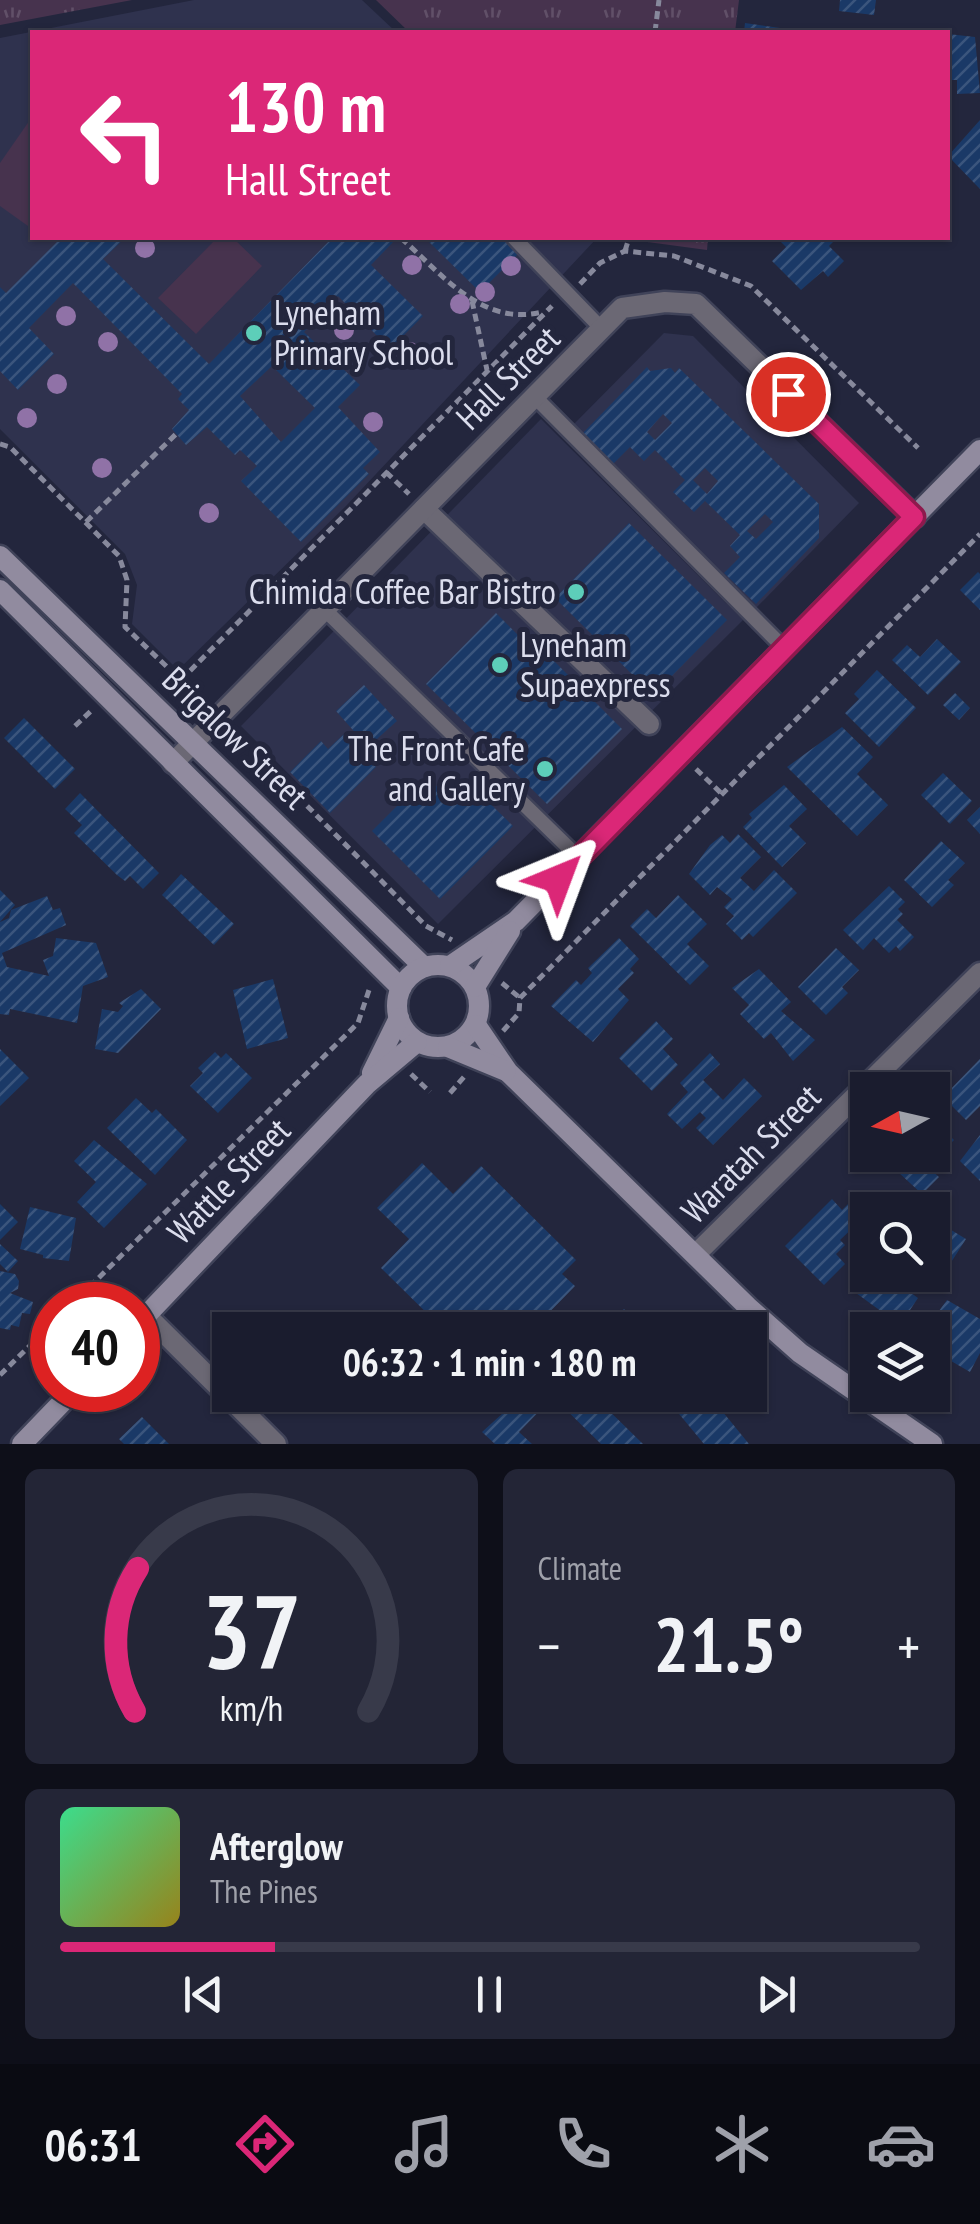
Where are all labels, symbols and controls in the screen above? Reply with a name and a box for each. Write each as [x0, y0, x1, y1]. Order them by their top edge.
text: 130 m [225, 61, 386, 151]
icon: left [60, 70, 190, 200]
text: Hall Street [225, 149, 391, 207]
place label: Lyneham Primary School [274, 289, 453, 375]
street label: Hall Street [445, 315, 569, 439]
marker: Lyneham Primary School [243, 322, 265, 344]
pin [746, 352, 831, 437]
icon: arrive [761, 367, 816, 422]
place label: Chimida Coffee Bar Bistro [249, 568, 556, 614]
marker: Chimida Coffee Bar Bistro [565, 581, 587, 603]
place label: Lyneham Supaexpress [520, 621, 671, 707]
marker: Lyneham Supaexpress [489, 654, 511, 676]
street label: Brigalow Street [153, 656, 319, 819]
place label: The Front Cafe and Gallery [348, 725, 526, 811]
marker: The Front Cafe and Gallery [534, 758, 556, 780]
position arrow [506, 827, 610, 931]
north arrow [850, 1072, 950, 1172]
map controls [850, 1072, 950, 1412]
street label: Waratah Street [671, 1074, 830, 1233]
street label: Wattle Street [157, 1107, 300, 1253]
button: search [850, 1192, 950, 1292]
speed limit sign: 40 [30, 1282, 160, 1412]
button: layers [850, 1312, 950, 1412]
text: 06:32 · 1 min · 180 m [343, 1337, 636, 1386]
text: Climate [538, 1547, 622, 1589]
text: 37 [202, 1563, 301, 1698]
text: 21.5° [653, 1596, 804, 1693]
text: − [538, 1610, 560, 1681]
text: + [897, 1610, 920, 1681]
text: km/h [220, 1685, 283, 1731]
text: Afterglow [210, 1821, 343, 1870]
text: The Pines [210, 1870, 318, 1912]
icon: previous [176, 1967, 231, 2022]
icon: pause [462, 1967, 517, 2022]
icon: next [749, 1967, 804, 2022]
icon: directions [230, 2109, 300, 2179]
icon: music [389, 2109, 459, 2179]
icon: phone [548, 2109, 618, 2179]
icon: climate [707, 2109, 777, 2179]
icon: car [866, 2109, 936, 2179]
text: 06:31 [44, 2115, 142, 2173]

